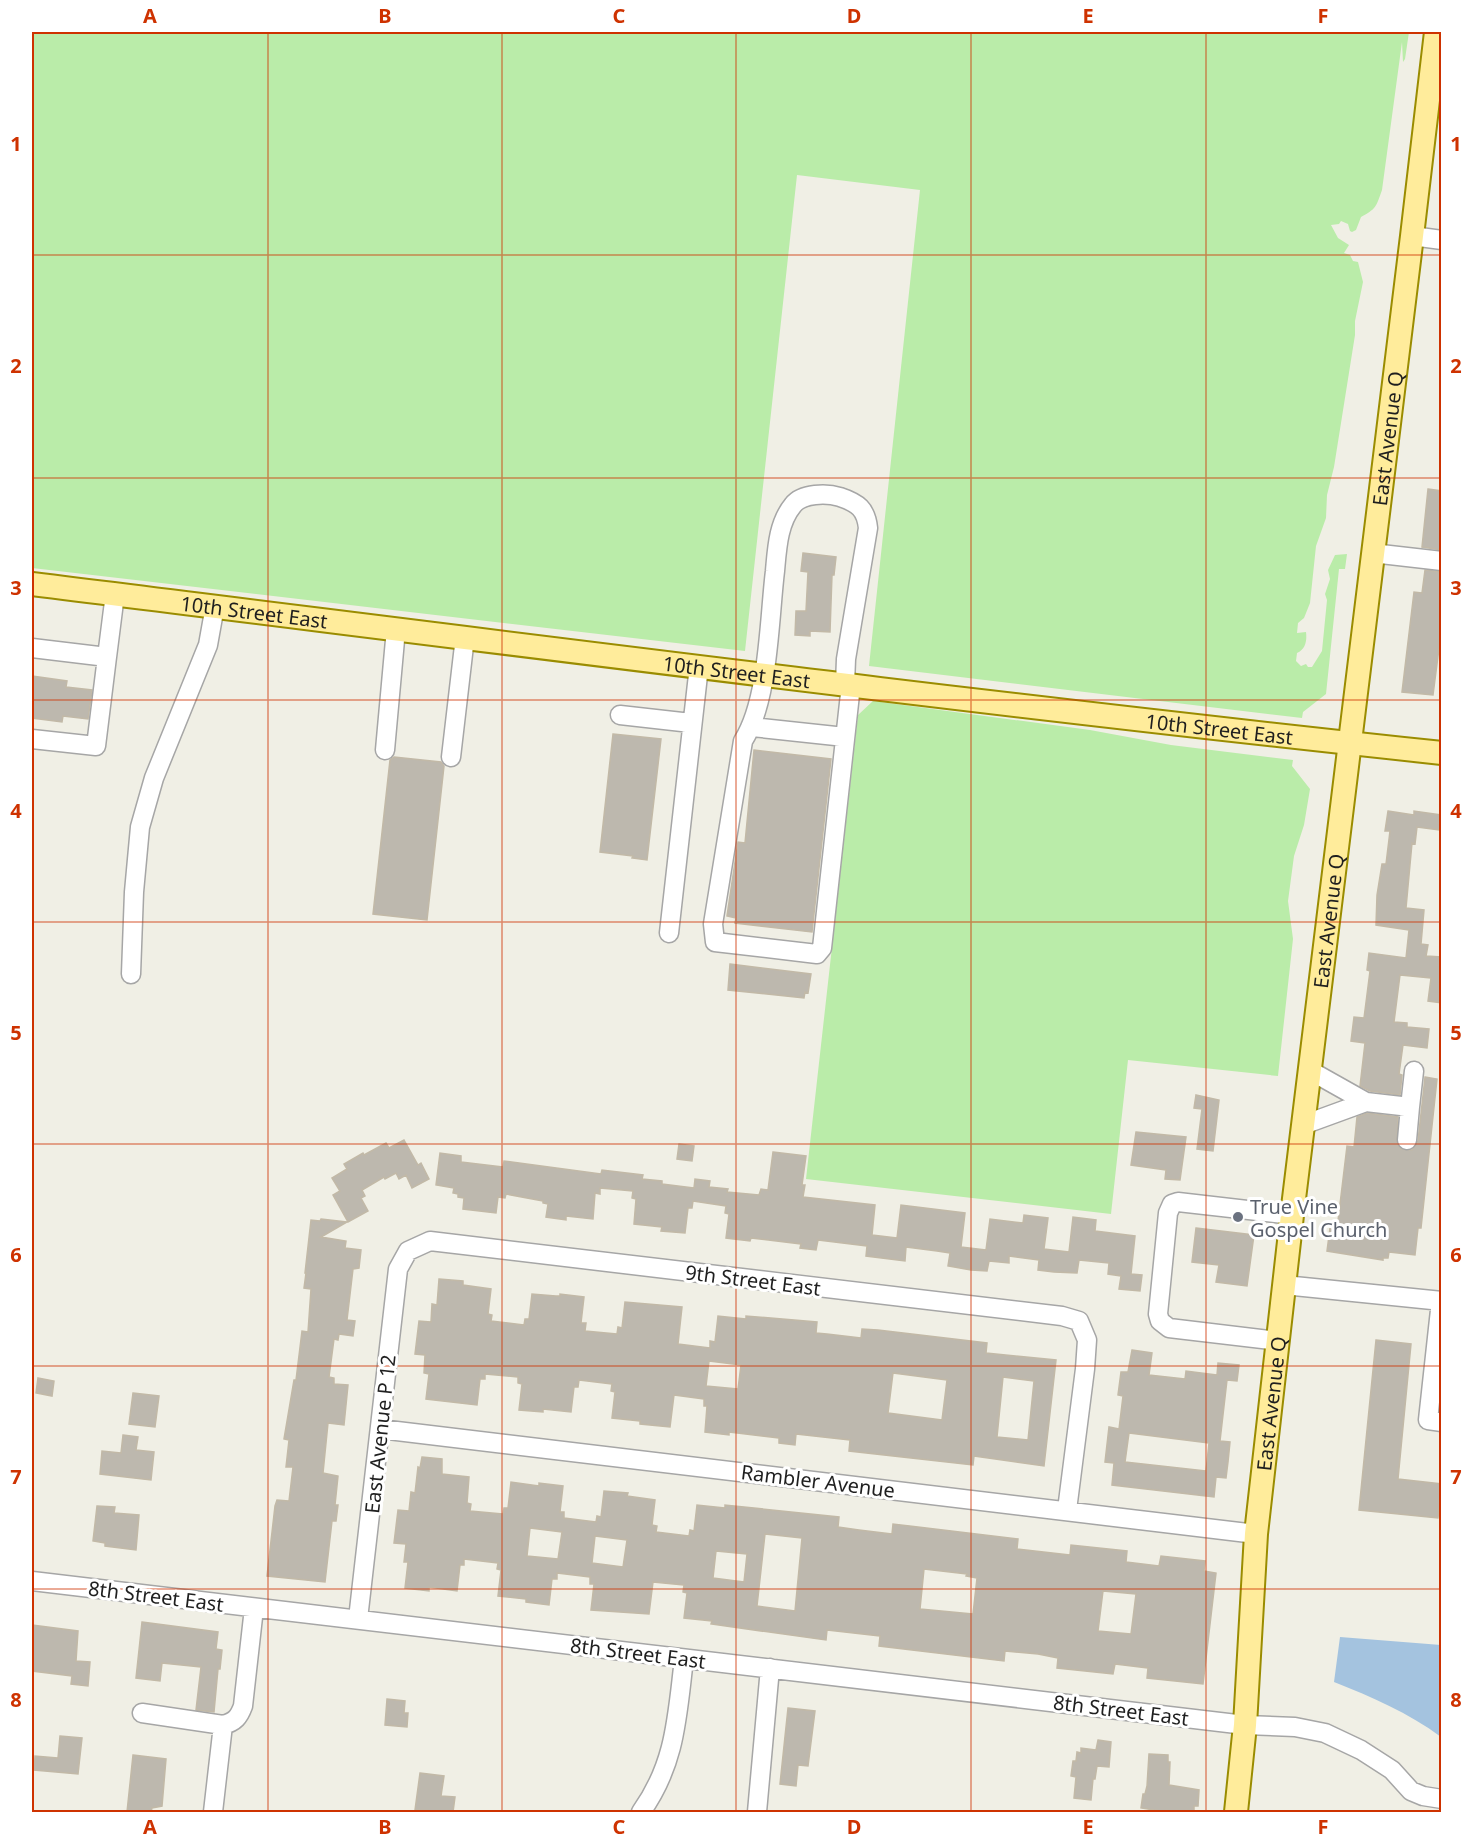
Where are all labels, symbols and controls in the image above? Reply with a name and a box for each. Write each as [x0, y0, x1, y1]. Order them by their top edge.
text: A [143, 2, 157, 29]
text: B [378, 2, 392, 29]
text: C [613, 2, 626, 29]
text: D [847, 2, 861, 29]
text: E [1082, 2, 1094, 29]
text: F [1318, 2, 1328, 29]
text: 1 [10, 130, 22, 157]
text: 1 [1450, 130, 1462, 157]
text: 2 [10, 352, 22, 379]
text: 2 [1450, 352, 1462, 379]
street label: East Avenue Q [1366, 370, 1409, 507]
text: 3 [10, 574, 22, 601]
text: 3 [1450, 574, 1462, 601]
street label: 10th Street East [179, 589, 329, 634]
street label: 10th Street East [661, 649, 812, 694]
street label: 10th Street East [1144, 707, 1294, 750]
text: 4 [10, 797, 22, 824]
text: 4 [1450, 797, 1462, 824]
street label: East Avenue Q [1306, 852, 1350, 990]
text: 5 [10, 1019, 22, 1046]
text: 5 [1450, 1019, 1462, 1046]
place label: True Vine Gospel Church [1250, 1193, 1387, 1243]
marker: True Vine Gospel Church [1231, 1210, 1245, 1224]
text: 6 [10, 1241, 22, 1268]
text: 6 [1450, 1241, 1462, 1268]
street label: 9th Street East [684, 1258, 822, 1302]
street label: East Avenue Q [1250, 1335, 1292, 1472]
street label: East Avenue P 12 [358, 1353, 402, 1515]
street label: Rambler Avenue [740, 1458, 896, 1504]
text: 7 [10, 1463, 22, 1490]
text: 7 [1450, 1463, 1462, 1490]
street label: 8th Street East [87, 1574, 225, 1618]
street label: 8th Street East [569, 1631, 707, 1675]
text: 8 [10, 1686, 22, 1713]
text: 8 [1450, 1686, 1462, 1713]
street label: 8th Street East [1052, 1688, 1190, 1732]
text: A [143, 1813, 157, 1840]
text: B [378, 1813, 392, 1840]
text: C [613, 1813, 626, 1840]
text: D [847, 1813, 861, 1840]
text: E [1082, 1813, 1094, 1840]
text: F [1318, 1813, 1328, 1840]

